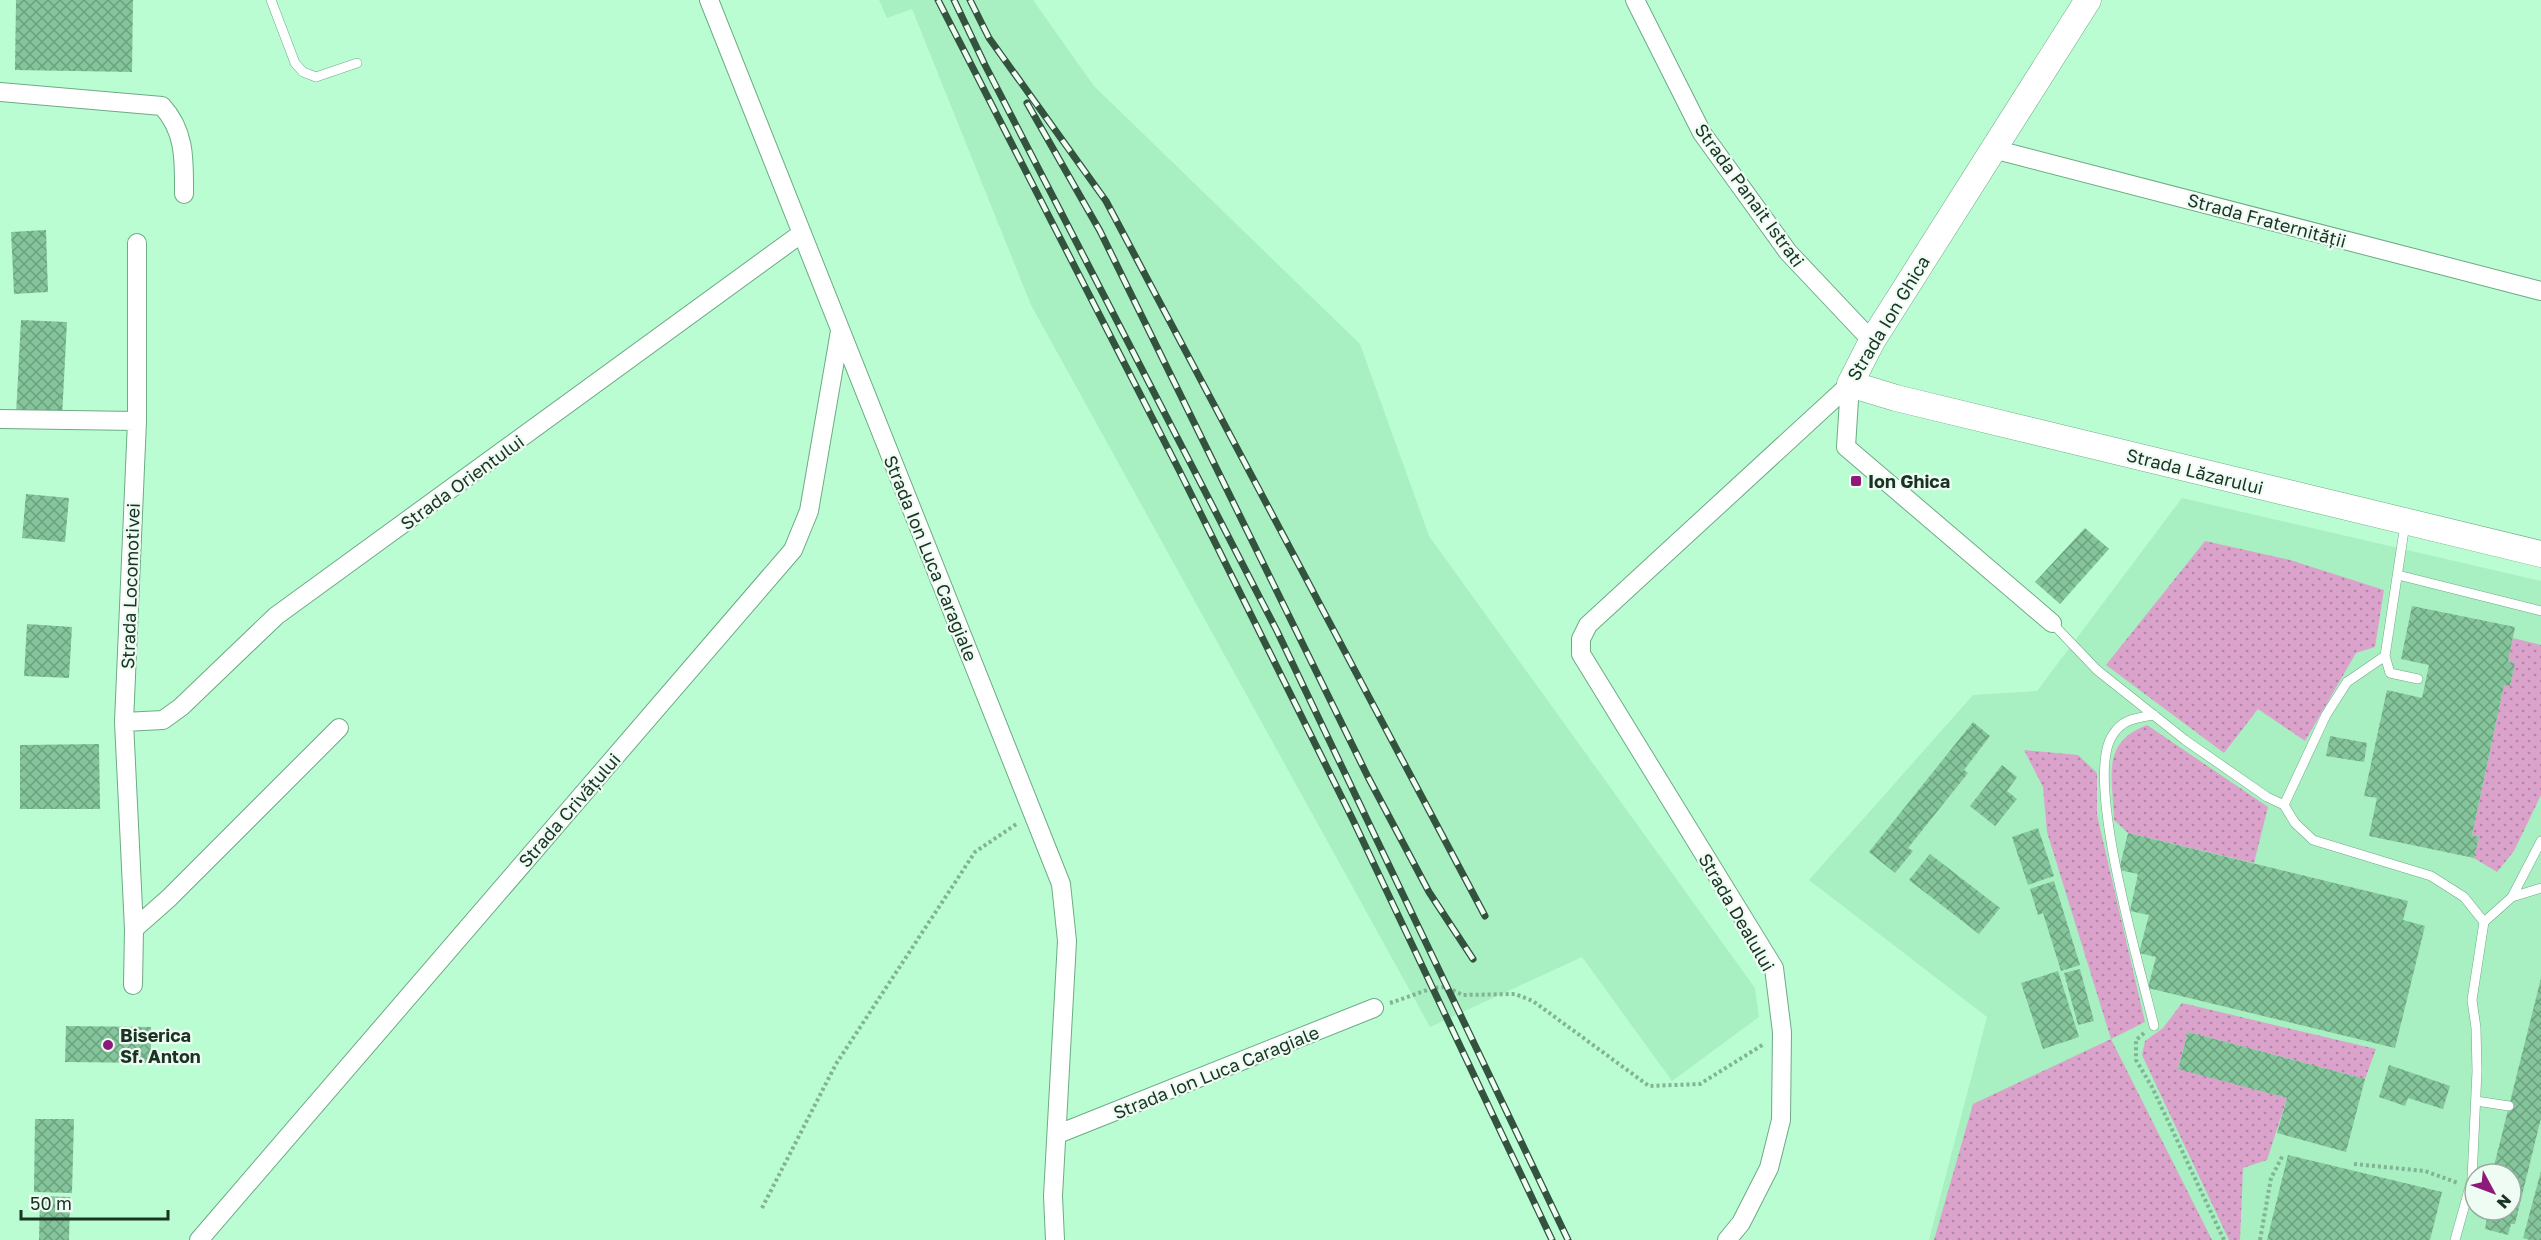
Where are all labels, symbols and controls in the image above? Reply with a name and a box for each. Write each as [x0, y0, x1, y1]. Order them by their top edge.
street label: Strada Panait Istrati [1691, 119, 1809, 271]
street label: Strada Fraternității [2185, 188, 2349, 252]
street label: Strada Ion Ghica [1842, 252, 1934, 384]
street label: Strada Orientului [396, 430, 528, 534]
street label: Strada Lăzarului [2124, 443, 2266, 499]
street label: Strada Ion Luca Caragiale [880, 452, 982, 664]
place label: Ion Ghica [1868, 470, 1950, 492]
marker: Ion Ghica [1849, 474, 1863, 488]
street label: Strada Locomotivei [116, 502, 144, 670]
street label: Strada Crivățului [513, 748, 625, 872]
street label: Strada Dealului [1694, 849, 1780, 975]
street label: Strada Ion Luca Caragiale [1110, 1021, 1322, 1123]
place label: Biserica Sf. Anton [120, 1024, 201, 1067]
marker: Biserica Sf. Anton [101, 1038, 115, 1052]
north arrow [2463, 1162, 2523, 1222]
scale bar [21, 1183, 168, 1221]
text: N [2493, 1191, 2516, 1213]
text: 50 m [30, 1192, 72, 1214]

